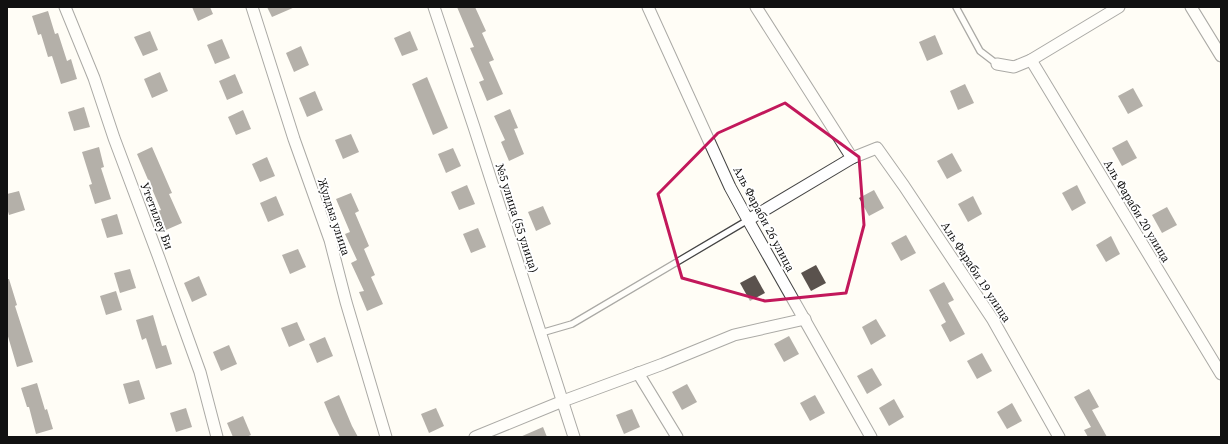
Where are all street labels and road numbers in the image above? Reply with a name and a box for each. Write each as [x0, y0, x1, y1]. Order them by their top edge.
street label: Аль Фараби 20 улица [1100, 157, 1174, 266]
street label: №5 улица (55 улица) [492, 161, 542, 275]
street label: Аль Фараби 26 улица [729, 164, 799, 275]
street label: Жулдыз улица [314, 176, 354, 258]
street label: Утетилеу Би [137, 180, 177, 252]
street label: Аль Фараби 19 улица [937, 219, 1015, 326]

